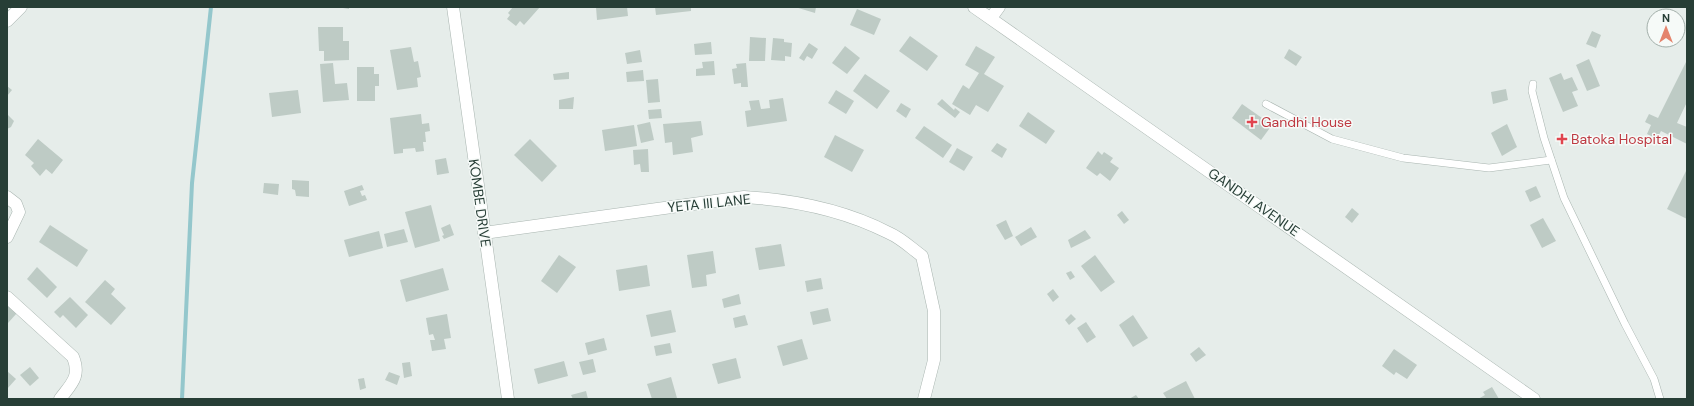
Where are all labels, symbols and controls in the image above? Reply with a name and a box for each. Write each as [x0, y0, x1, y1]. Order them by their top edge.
north arrow [1646, 8, 1686, 48]
text: N [1662, 11, 1670, 25]
place label: Gandhi House [1261, 113, 1352, 131]
marker: Gandhi House [1246, 116, 1258, 128]
place label: Batoka Hospital [1571, 130, 1672, 148]
marker: Batoka Hospital [1556, 133, 1568, 145]
street label: KOMBE DRIVE [465, 158, 495, 248]
street label: GANDHI AVENUE [1205, 164, 1303, 240]
street label: YETA III LANE [666, 190, 752, 216]

